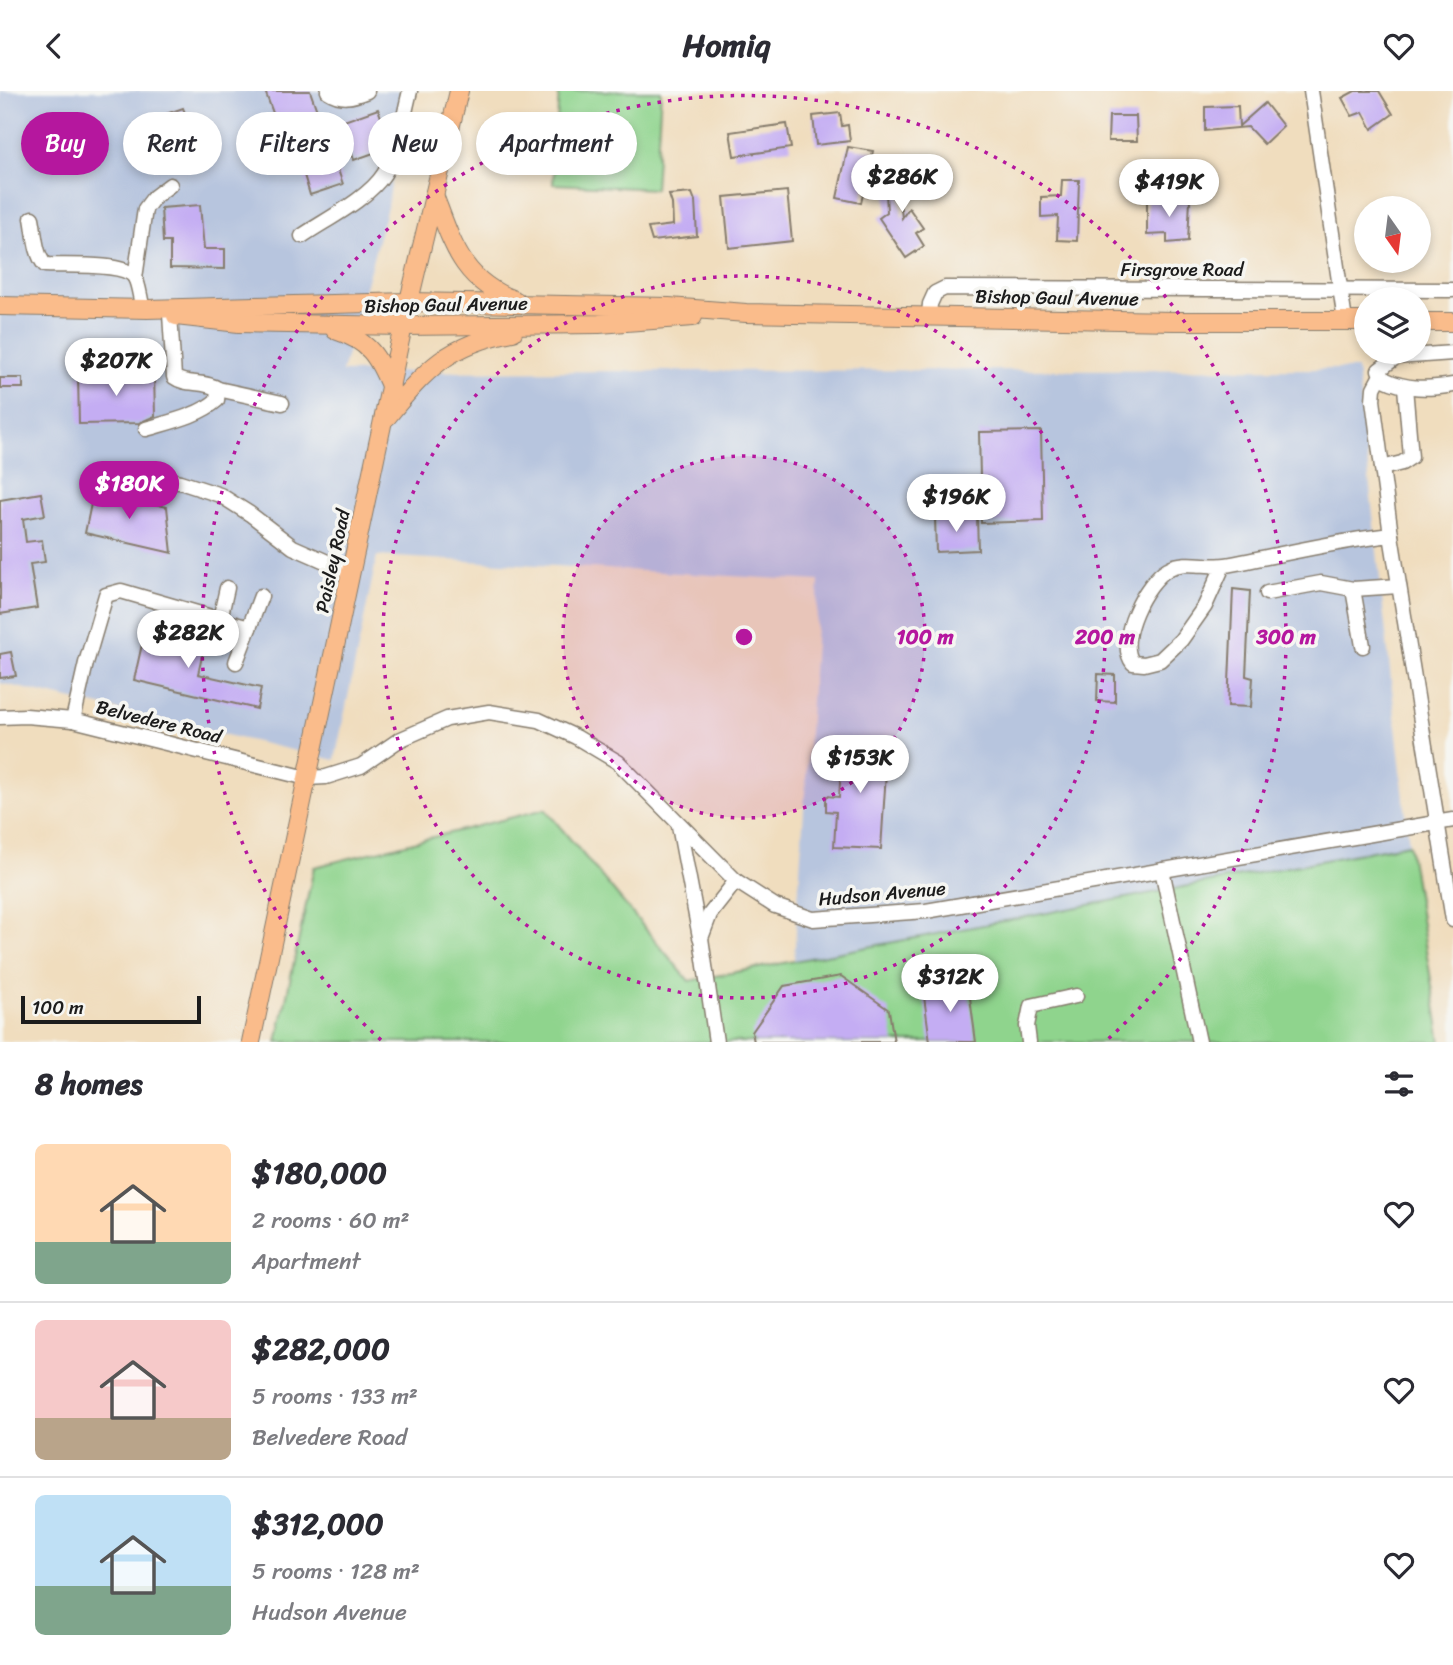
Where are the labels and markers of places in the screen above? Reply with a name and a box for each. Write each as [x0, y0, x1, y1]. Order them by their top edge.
pin: $286K [853, 155, 951, 214]
pin: $419K [1120, 159, 1218, 219]
pin: $207K [67, 338, 165, 398]
pin: $180K [80, 461, 178, 521]
pin: $196K [907, 475, 1005, 534]
pin: $282K [139, 611, 237, 670]
centre of rings [732, 625, 756, 649]
pin: $153K [811, 735, 909, 795]
pin: $312K [901, 955, 999, 1014]

